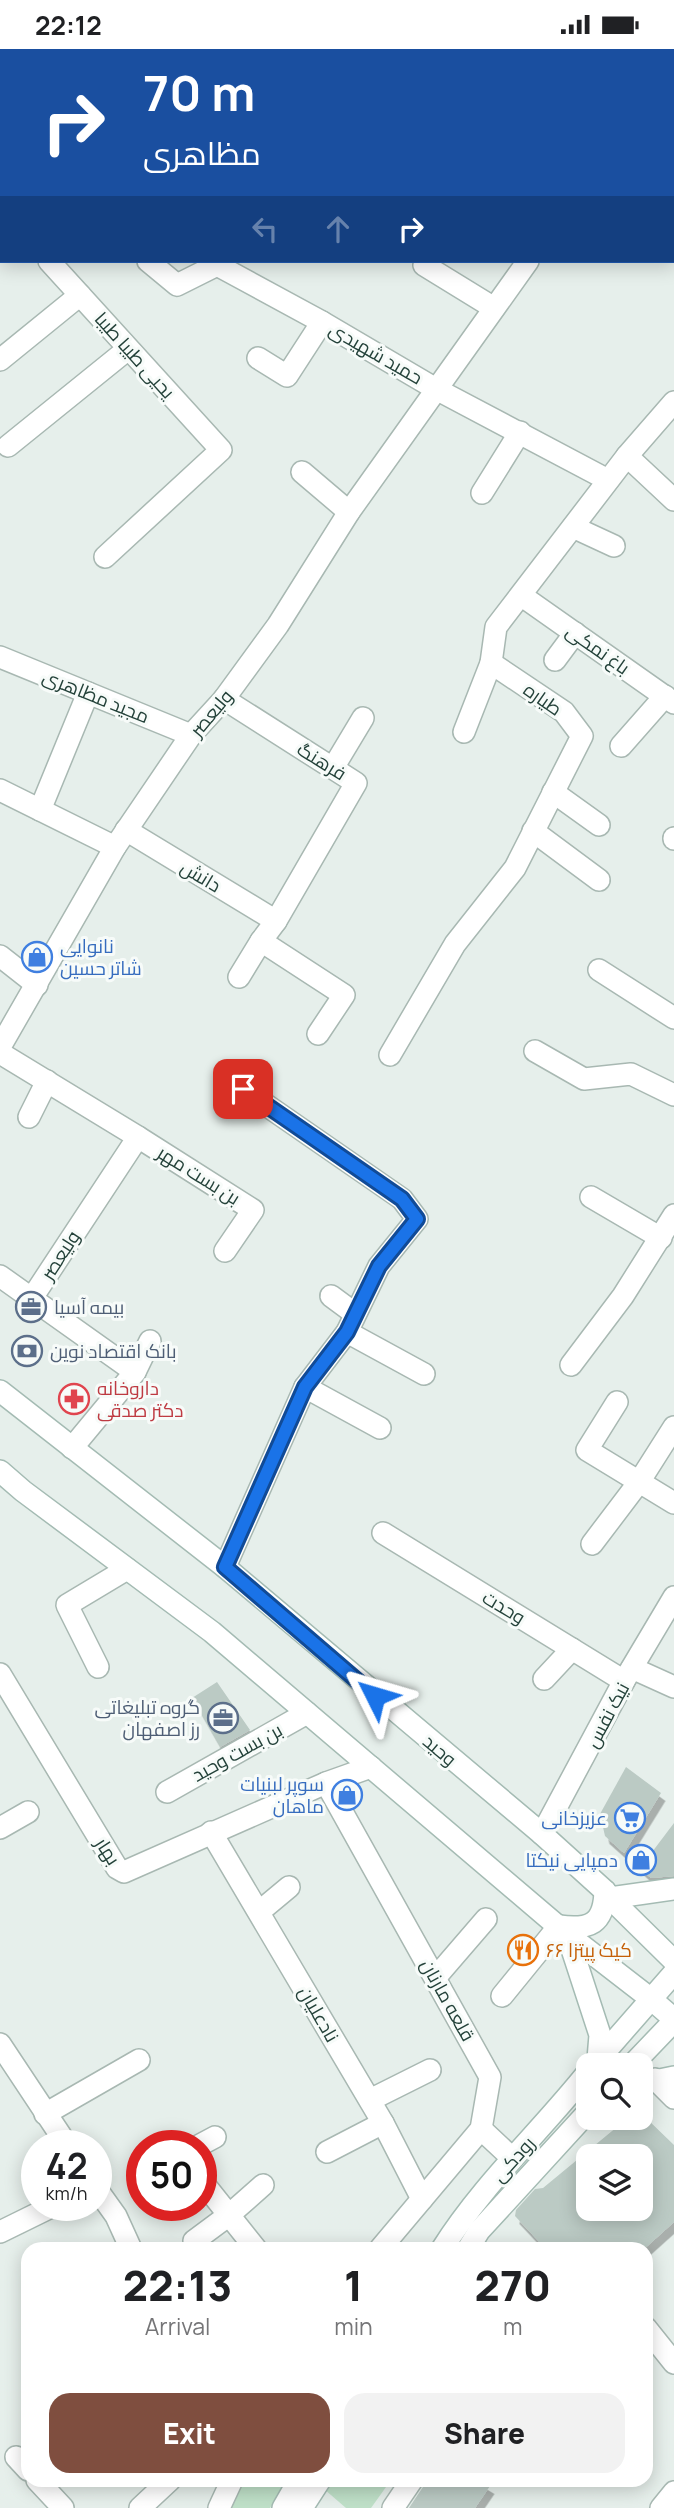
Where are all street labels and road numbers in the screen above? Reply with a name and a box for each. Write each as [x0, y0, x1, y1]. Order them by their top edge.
street label: یحیی طیبا طیبا [89, 306, 181, 404]
street label: حمید شهیدی [324, 316, 428, 390]
street label: باغ نمکی [560, 618, 635, 681]
street label: مجید مظاهری [39, 663, 153, 729]
street label: طیاره [519, 676, 567, 722]
street label: ولیعصر [183, 684, 238, 743]
street label: فرهنگ [292, 736, 352, 786]
street label: دانش [176, 854, 226, 898]
street label: بن بست مهر [152, 1139, 245, 1211]
street label: ولیعصر [34, 1225, 86, 1286]
street label: وحدت [478, 1584, 530, 1630]
street label: نیک نفس [579, 1678, 635, 1752]
street label: بن بست وحید [187, 1716, 287, 1788]
street label: وحید [418, 1728, 462, 1772]
street label: بهار [89, 1831, 127, 1870]
street label: قلعه مارنان [415, 1954, 481, 2046]
street label: نادعلیان [293, 1981, 345, 2047]
street label: رودکی [486, 2131, 540, 2187]

